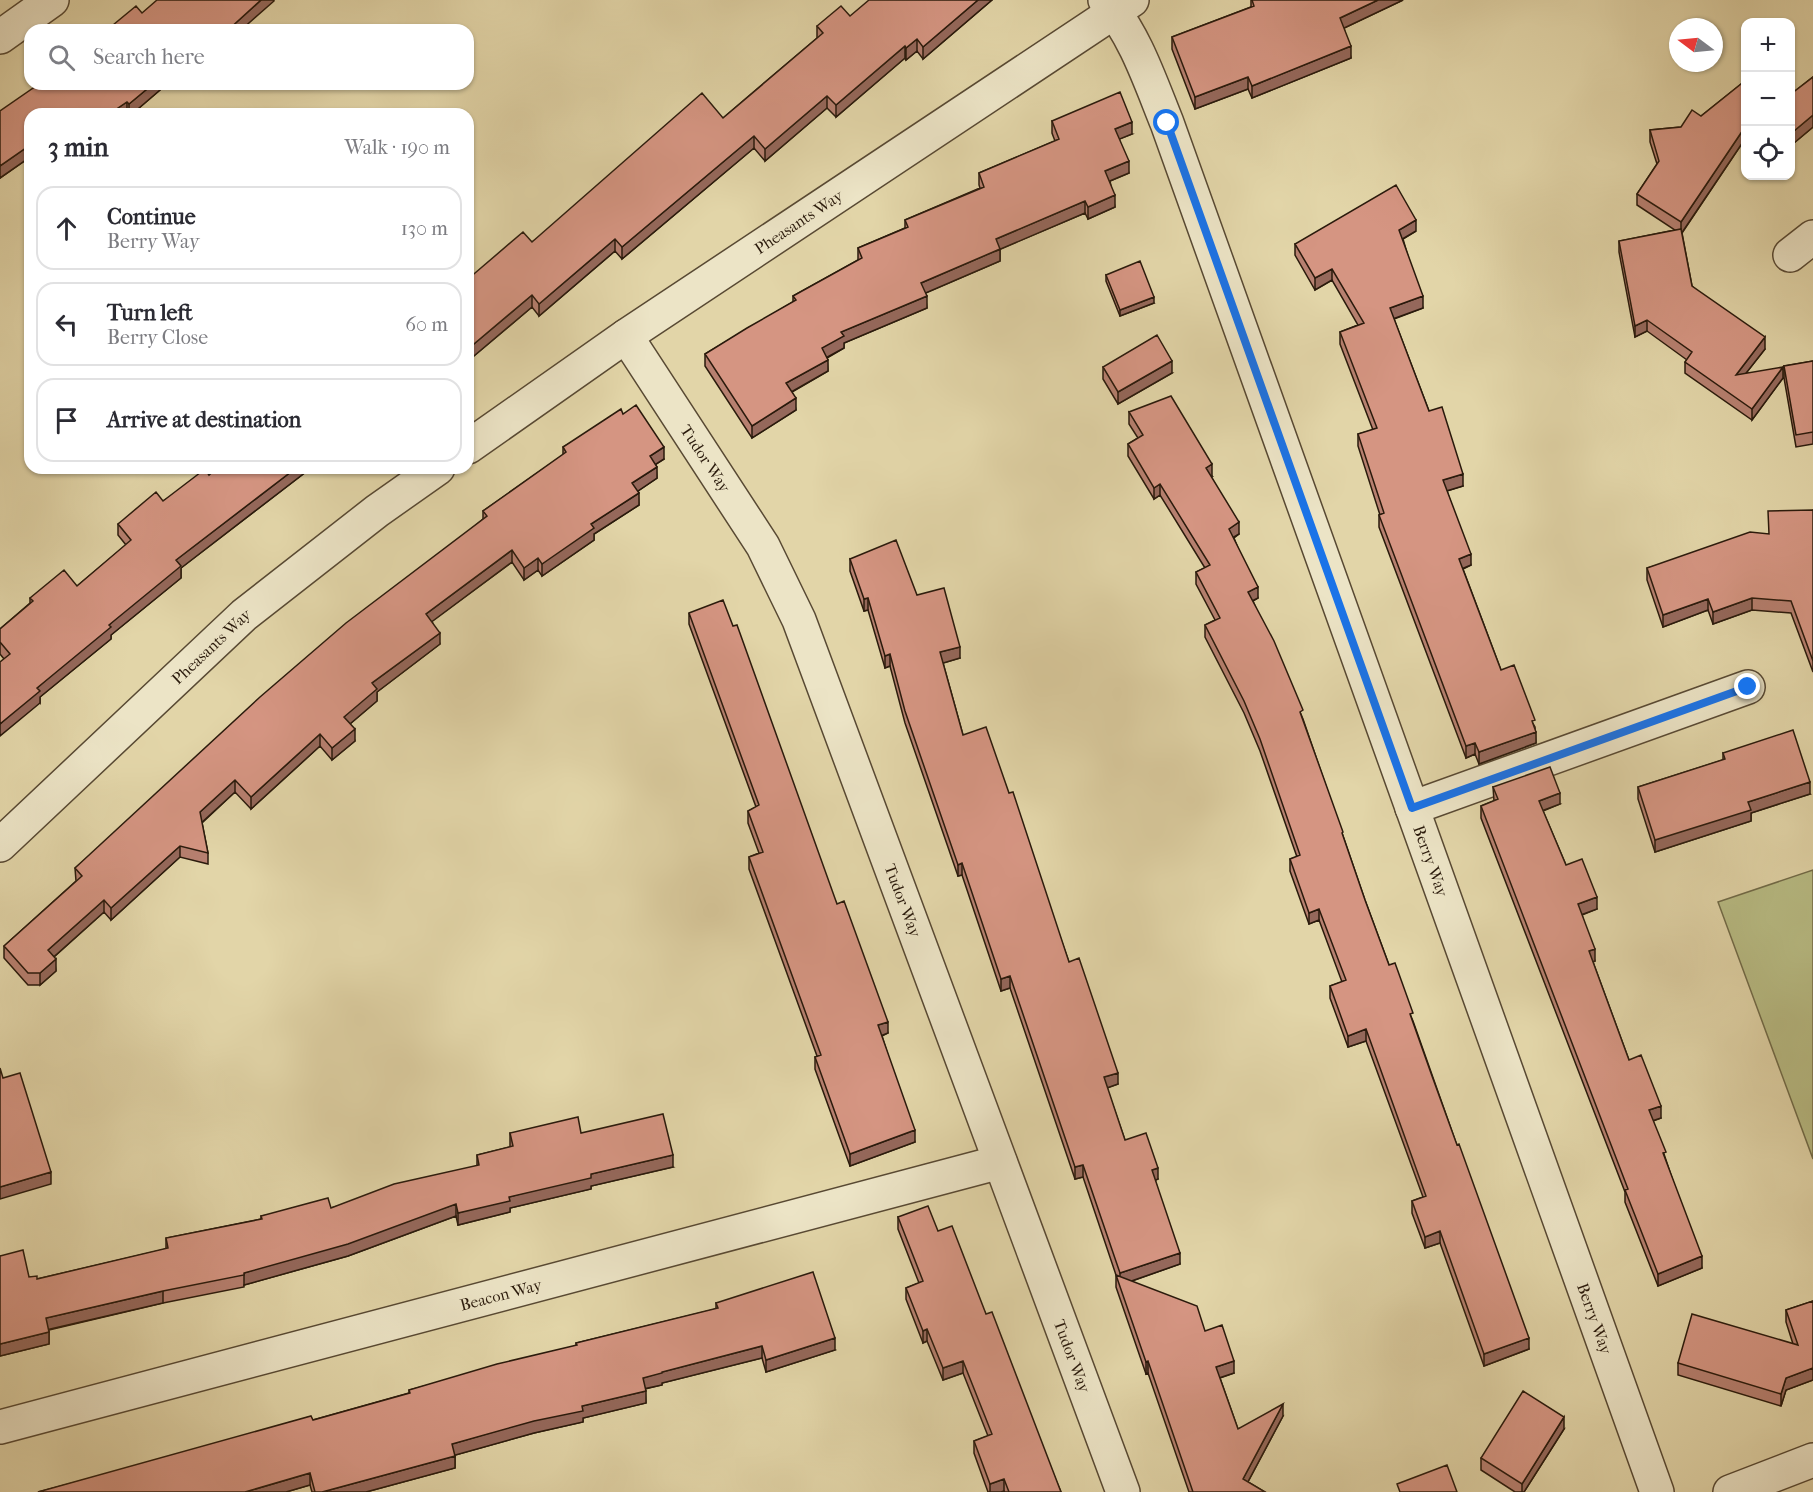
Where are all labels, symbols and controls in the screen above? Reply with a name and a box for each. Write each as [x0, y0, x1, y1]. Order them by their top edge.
north arrow [1669, 18, 1723, 72]
map controls [1741, 18, 1795, 180]
button: + [1741, 18, 1795, 72]
search box [24, 24, 474, 90]
icon: search [45, 41, 78, 74]
text: Search here [93, 44, 205, 70]
button: − [1741, 72, 1795, 126]
route start [1153, 109, 1179, 135]
button: locate [1741, 126, 1795, 180]
text: 3 min [48, 132, 109, 163]
text: Walk · 190 m [344, 136, 450, 159]
street label: Pheasants Way [751, 186, 847, 258]
text: Continue [107, 204, 196, 230]
icon: ahead [50, 212, 83, 245]
text: 130 m [401, 217, 448, 240]
text: Berry Way [107, 230, 200, 253]
text: Turn left [107, 300, 193, 326]
icon: left [50, 308, 83, 341]
text: 60 m [405, 313, 448, 336]
text: Berry Close [107, 326, 208, 349]
icon: arrive [50, 404, 83, 437]
text: Arrive at destination [107, 407, 301, 433]
street label: Tudor Way [676, 421, 735, 496]
street label: Pheasants Way [168, 604, 255, 688]
route end [1734, 673, 1760, 699]
street label: Berry Way [1409, 823, 1452, 900]
street label: Tudor Way [880, 861, 925, 940]
street label: Beacon Way [458, 1275, 544, 1315]
street label: Berry Way [1573, 1280, 1616, 1357]
street label: Tudor Way [1050, 1317, 1094, 1396]

